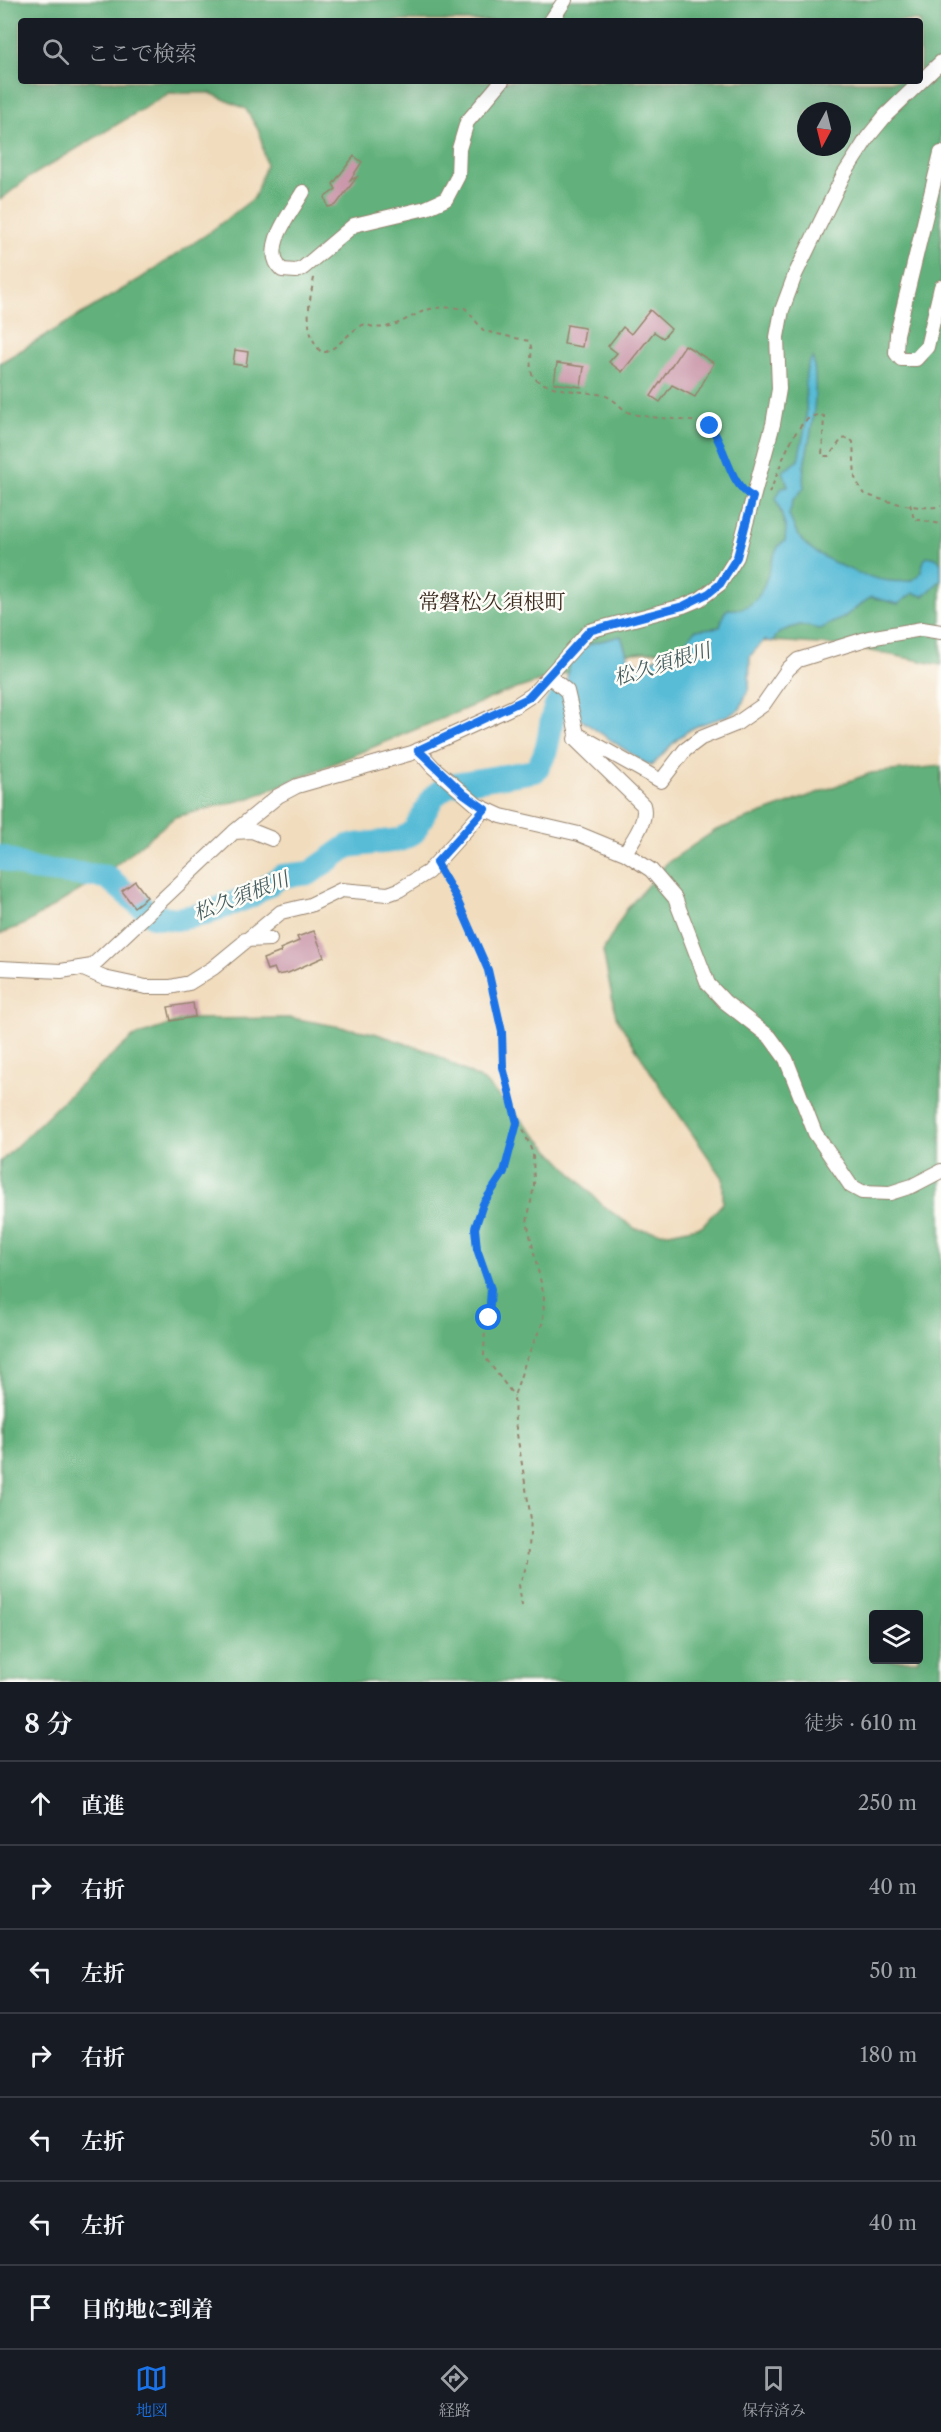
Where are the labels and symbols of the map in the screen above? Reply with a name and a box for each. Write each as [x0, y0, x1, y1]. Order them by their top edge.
north arrow [797, 102, 851, 156]
route end [696, 412, 722, 438]
district label: 常磐松久須根町 [419, 589, 566, 614]
water label: 松久須根川 [611, 637, 715, 690]
water label: 松久須根川 [190, 866, 294, 925]
route start [475, 1304, 501, 1330]

